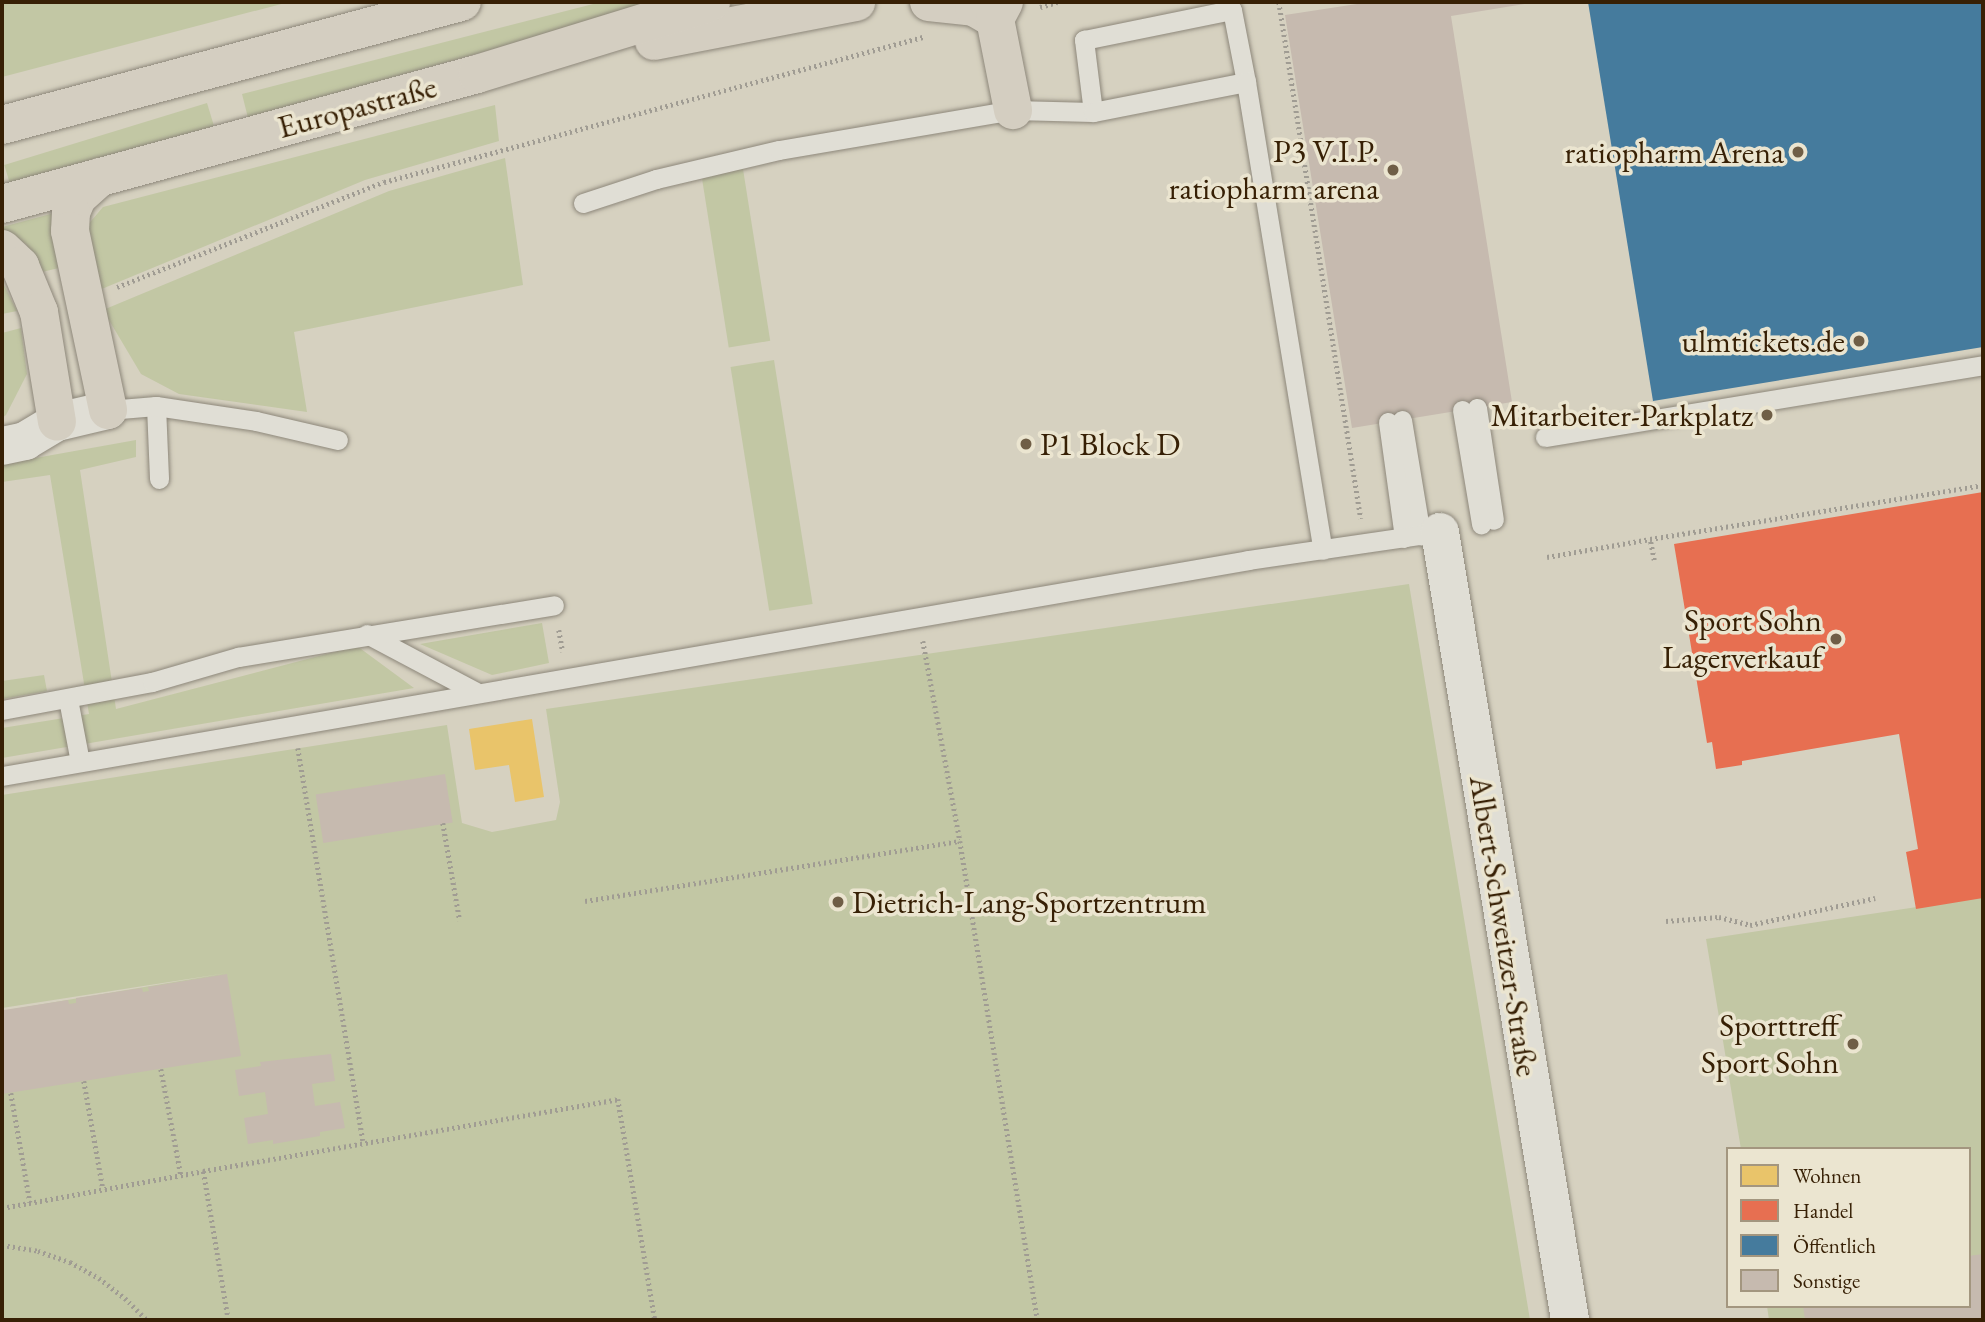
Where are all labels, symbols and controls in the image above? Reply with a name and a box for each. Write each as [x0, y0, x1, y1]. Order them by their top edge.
street label: Europastraße [273, 67, 441, 147]
place label: P3 V.I.P. ratiopharm arena [1169, 133, 1379, 208]
place label: ratiopharm Arena [1564, 133, 1784, 171]
marker: ratiopharm Arena [1790, 144, 1806, 160]
marker: P3 V.I.P. ratiopharm arena [1385, 162, 1401, 178]
place label: ulmtickets.de [1682, 322, 1845, 360]
marker: ulmtickets.de [1851, 333, 1867, 349]
place label: Mitarbeiter-Parkplatz [1491, 396, 1753, 434]
marker: Mitarbeiter-Parkplatz [1759, 407, 1775, 423]
place label: P1 Block D [1040, 425, 1180, 463]
marker: P1 Block D [1018, 436, 1034, 452]
place label: Sport Sohn Lagerverkauf [1662, 602, 1822, 677]
marker: Sport Sohn Lagerverkauf [1828, 631, 1844, 647]
street label: Albert-Schweitzer-Straße [1461, 773, 1547, 1079]
place label: Dietrich-Lang-Sportzentrum [852, 883, 1206, 921]
marker: Dietrich-Lang-Sportzentrum [830, 894, 846, 910]
place label: Sporttreff Sport Sohn [1701, 1007, 1839, 1082]
marker: Sporttreff Sport Sohn [1845, 1036, 1861, 1052]
legend [1726, 1147, 1971, 1308]
text: Wohnen [1793, 1162, 1861, 1189]
text: Handel [1793, 1197, 1853, 1224]
text: Öffentlich [1793, 1232, 1876, 1259]
text: Sonstige [1793, 1267, 1860, 1294]

